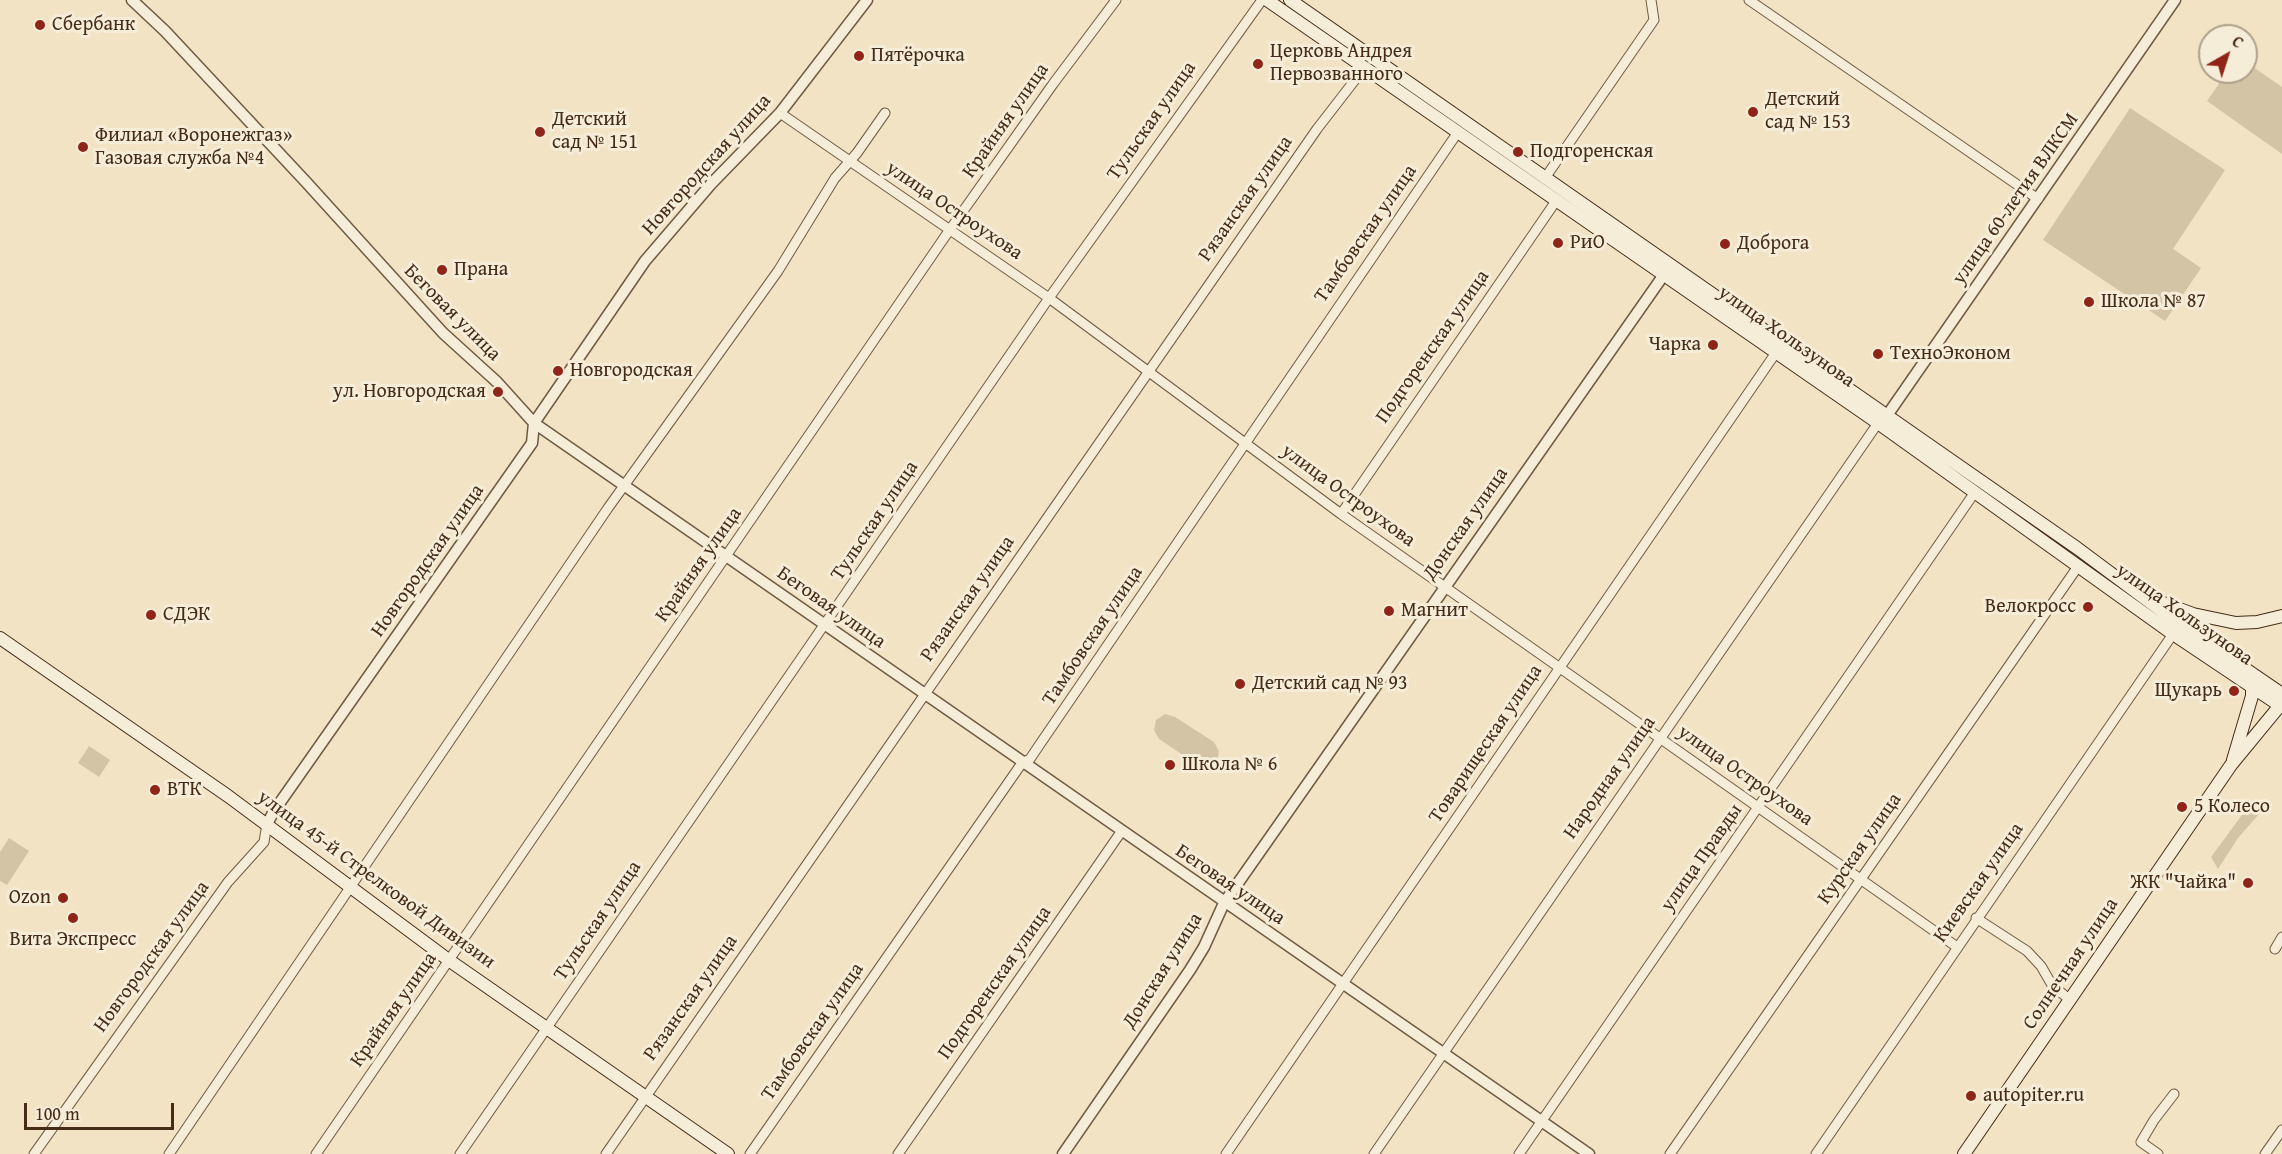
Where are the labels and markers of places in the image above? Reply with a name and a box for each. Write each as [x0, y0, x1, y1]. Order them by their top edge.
place label: Сбербанк [52, 13, 135, 37]
marker: Сбербанк [33, 18, 47, 32]
place label: Церковь Андрея Первозванного [1270, 40, 1412, 87]
place label: Пятёрочка [871, 44, 965, 68]
marker: Пятёрочка [852, 49, 866, 63]
marker: Церковь Андрея Первозванного [1251, 57, 1265, 71]
place label: Детский сад № 153 [1765, 88, 1851, 135]
marker: Детский сад № 153 [1746, 105, 1760, 119]
place label: Детский сад № 151 [552, 108, 638, 155]
place label: Филиал «Воронежгаз» Газовая служба №4 [95, 124, 292, 171]
marker: Детский сад № 151 [533, 125, 547, 139]
marker: Филиал «Воронежгаз» Газовая служба №4 [76, 140, 90, 154]
place label: Подгоренская [1530, 140, 1653, 164]
marker: Подгоренская [1511, 145, 1525, 159]
place label: РиО [1570, 231, 1605, 255]
place label: Доброга [1737, 232, 1809, 256]
marker: РиО [1551, 236, 1565, 250]
marker: Доброга [1718, 237, 1732, 251]
place label: Прана [454, 258, 508, 282]
marker: Прана [435, 263, 449, 277]
place label: Школа № 87 [2101, 290, 2206, 314]
marker: Школа № 87 [2082, 295, 2096, 309]
place label: Чарка [1648, 333, 1701, 357]
marker: Чарка [1706, 338, 1720, 352]
place label: ТехноЭконом [1890, 342, 2011, 366]
marker: ТехноЭконом [1871, 347, 1885, 361]
place label: Новгородская [570, 359, 693, 383]
marker: Новгородская [551, 364, 565, 378]
place label: ул. Новгородская [333, 380, 486, 404]
marker: ул. Новгородская [491, 385, 505, 399]
place label: Велокросс [1985, 595, 2076, 619]
place label: Магнит [1401, 599, 1468, 623]
marker: Велокросс [2081, 600, 2095, 614]
place label: СДЭК [163, 603, 210, 627]
marker: Магнит [1382, 604, 1396, 618]
marker: СДЭК [144, 608, 158, 622]
place label: Детский сад № 93 [1252, 672, 1408, 696]
marker: Детский сад № 93 [1233, 677, 1247, 691]
place label: Щукарь [2155, 679, 2222, 703]
marker: Щукарь [2227, 684, 2241, 698]
place label: Школа № 6 [1182, 753, 1277, 777]
marker: Школа № 6 [1163, 758, 1177, 772]
place label: ВТК [167, 778, 202, 802]
marker: ВТК [148, 783, 162, 797]
place label: 5 Колесо [2194, 795, 2270, 819]
marker: 5 Колесо [2175, 800, 2189, 814]
place label: ЖК "Чайка" [2130, 871, 2236, 895]
marker: ЖК "Чайка" [2241, 876, 2255, 890]
place label: Ozon [9, 886, 51, 910]
marker: Ozon [56, 891, 70, 905]
marker: Вита Экспресс [66, 911, 80, 925]
place label: Вита Экспресс [10, 928, 136, 952]
place label: autopiter.ru [1983, 1084, 2084, 1108]
marker: autopiter.ru [1964, 1089, 1978, 1103]

